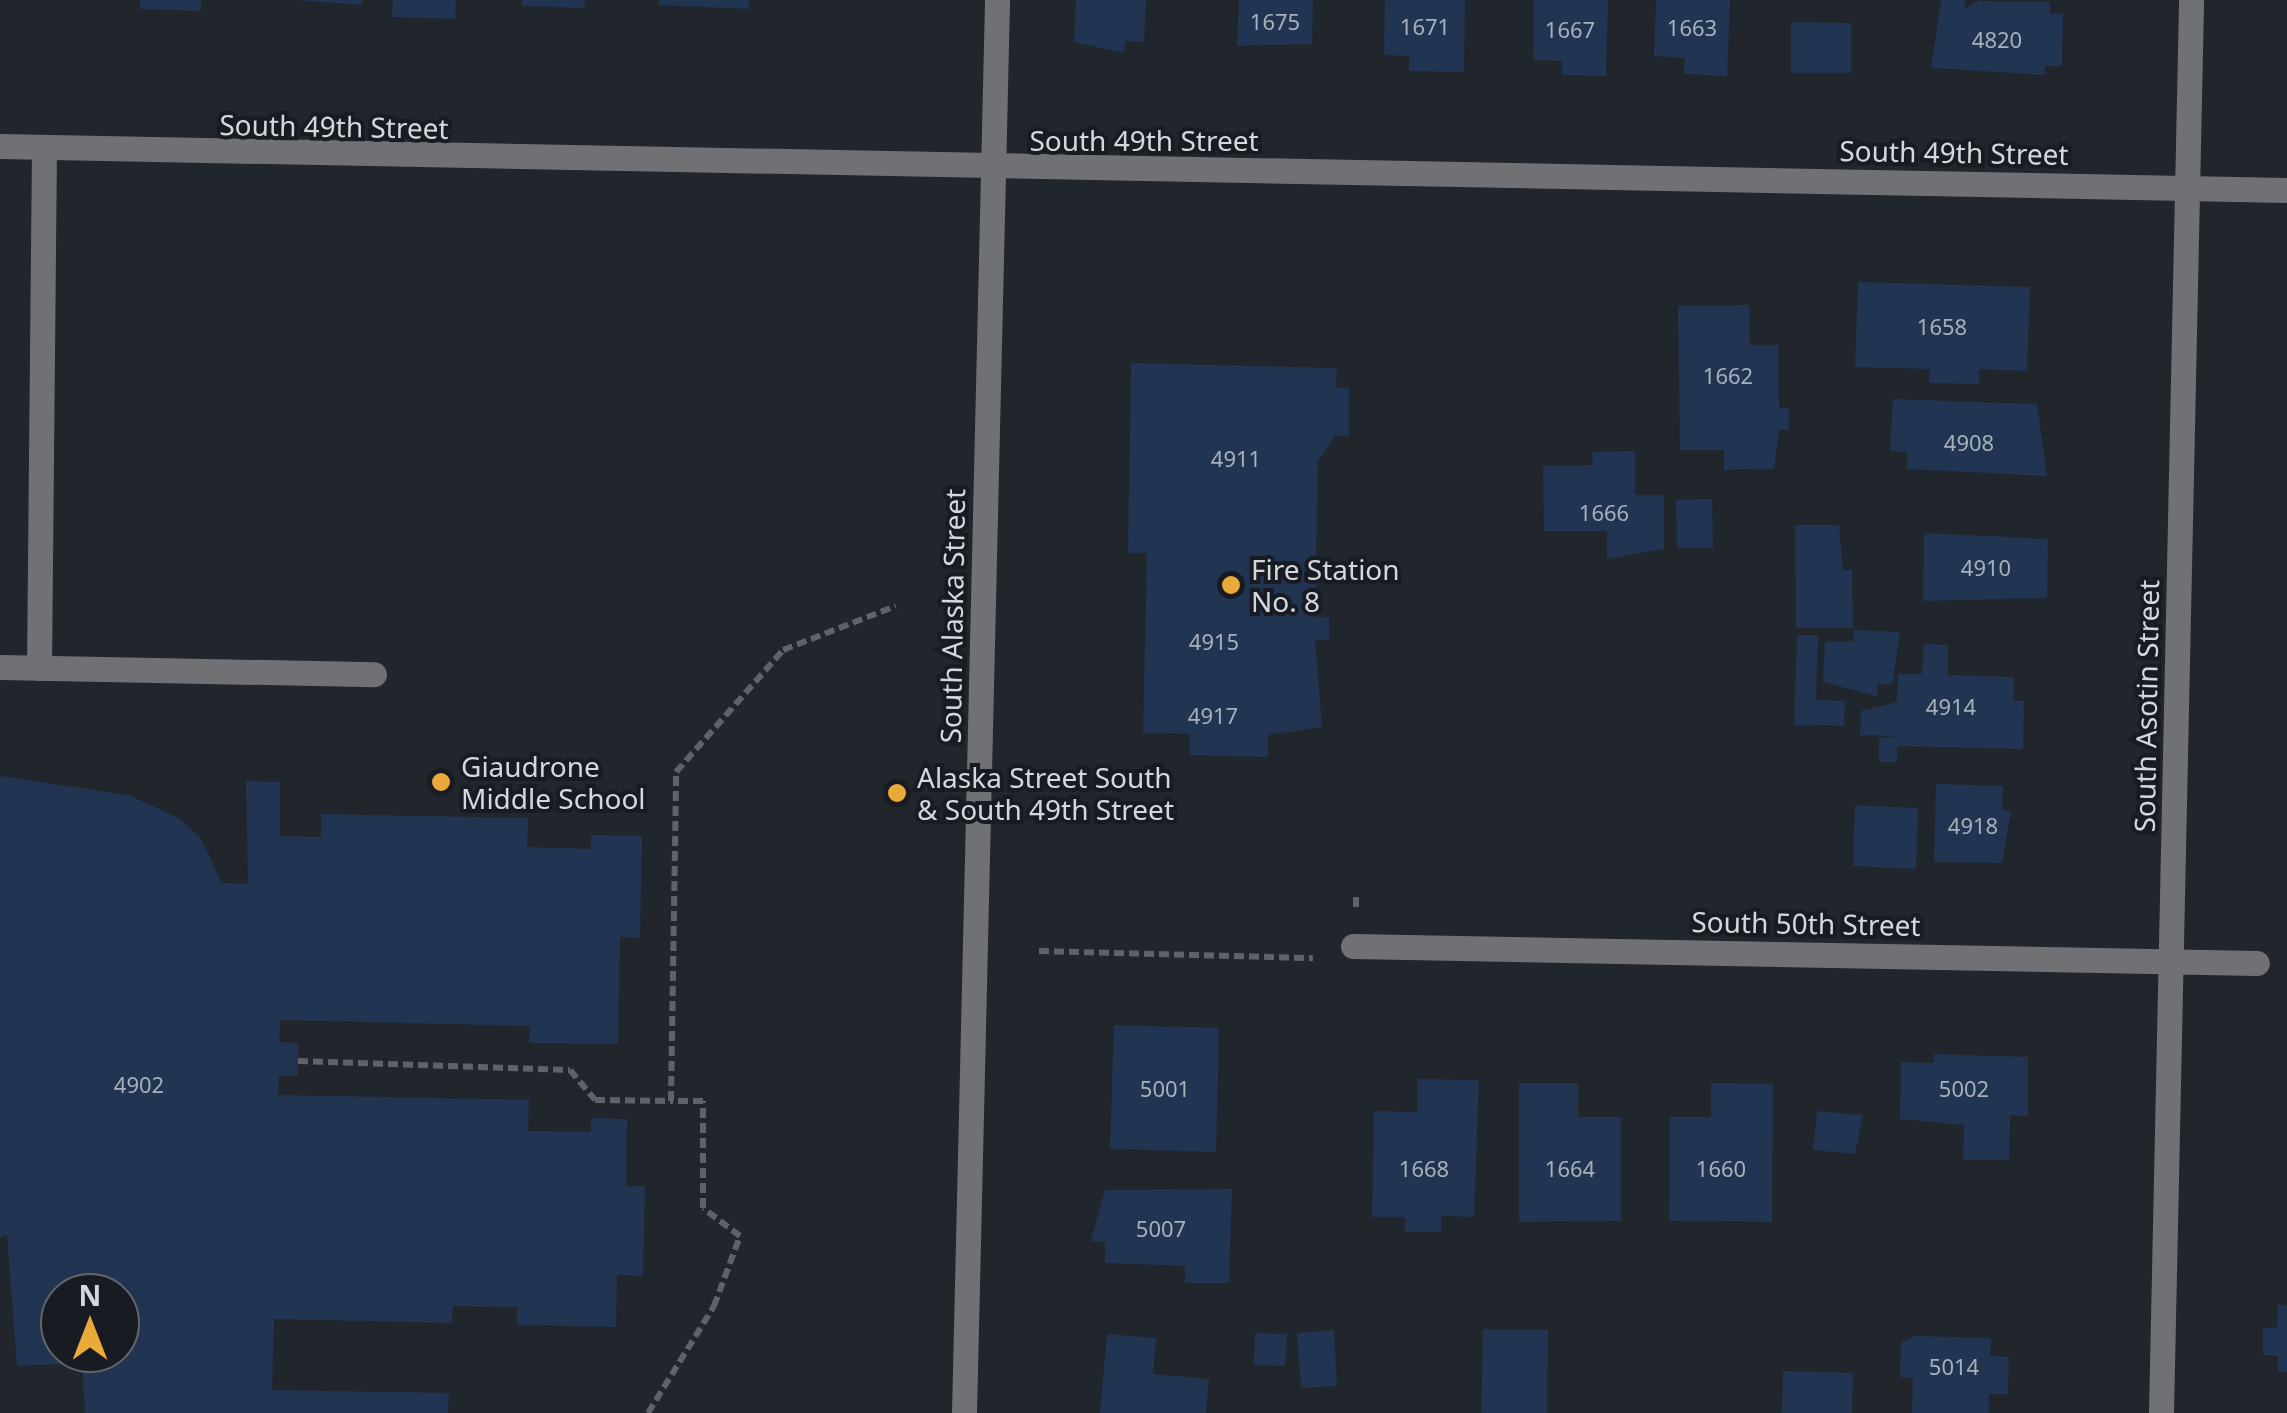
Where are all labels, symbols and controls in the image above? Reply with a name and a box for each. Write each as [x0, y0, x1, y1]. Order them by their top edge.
house number: 1675 [1250, 9, 1300, 35]
house number: 1671 [1400, 14, 1450, 40]
house number: 1663 [1667, 15, 1717, 41]
house number: 1667 [1545, 17, 1595, 43]
house number: 4820 [1972, 27, 2022, 53]
street label: South 49th Street [219, 107, 449, 145]
street label: South 49th Street [1029, 123, 1259, 157]
street label: South 49th Street [1839, 133, 2069, 171]
house number: 1658 [1917, 314, 1967, 340]
house number: 1662 [1703, 363, 1753, 389]
house number: 4908 [1944, 430, 1994, 456]
house number: 4911 [1211, 446, 1261, 472]
street label: South Alaska Street [933, 488, 971, 744]
house number: 1666 [1579, 500, 1629, 526]
place label: Fire Station No. 8 [1251, 552, 1400, 618]
house number: 4910 [1961, 555, 2011, 581]
marker: Fire Station No. 8 [1220, 574, 1242, 596]
street label: South Asotin Street [2127, 579, 2165, 833]
house number: 4915 [1189, 629, 1239, 655]
house number: 4914 [1926, 694, 1976, 720]
house number: 4917 [1188, 703, 1238, 729]
place label: Giaudrone Middle School [461, 749, 646, 815]
place label: Alaska Street South & South 49th Street [917, 760, 1174, 826]
marker: Giaudrone Middle School [430, 771, 452, 793]
marker: Alaska Street South & South 49th Street [886, 782, 908, 804]
house number: 4918 [1948, 813, 1998, 839]
street label: South 50th Street [1691, 904, 1921, 942]
house number: 4902 [114, 1072, 164, 1098]
house number: 5001 [1140, 1076, 1190, 1102]
house number: 5002 [1939, 1076, 1989, 1102]
house number: 1668 [1399, 1156, 1449, 1182]
house number: 1664 [1545, 1156, 1595, 1182]
house number: 1660 [1696, 1156, 1746, 1182]
house number: 5007 [1136, 1216, 1186, 1242]
north arrow [40, 1273, 140, 1373]
text: N [79, 1276, 101, 1314]
house number: 5014 [1929, 1354, 1979, 1380]

